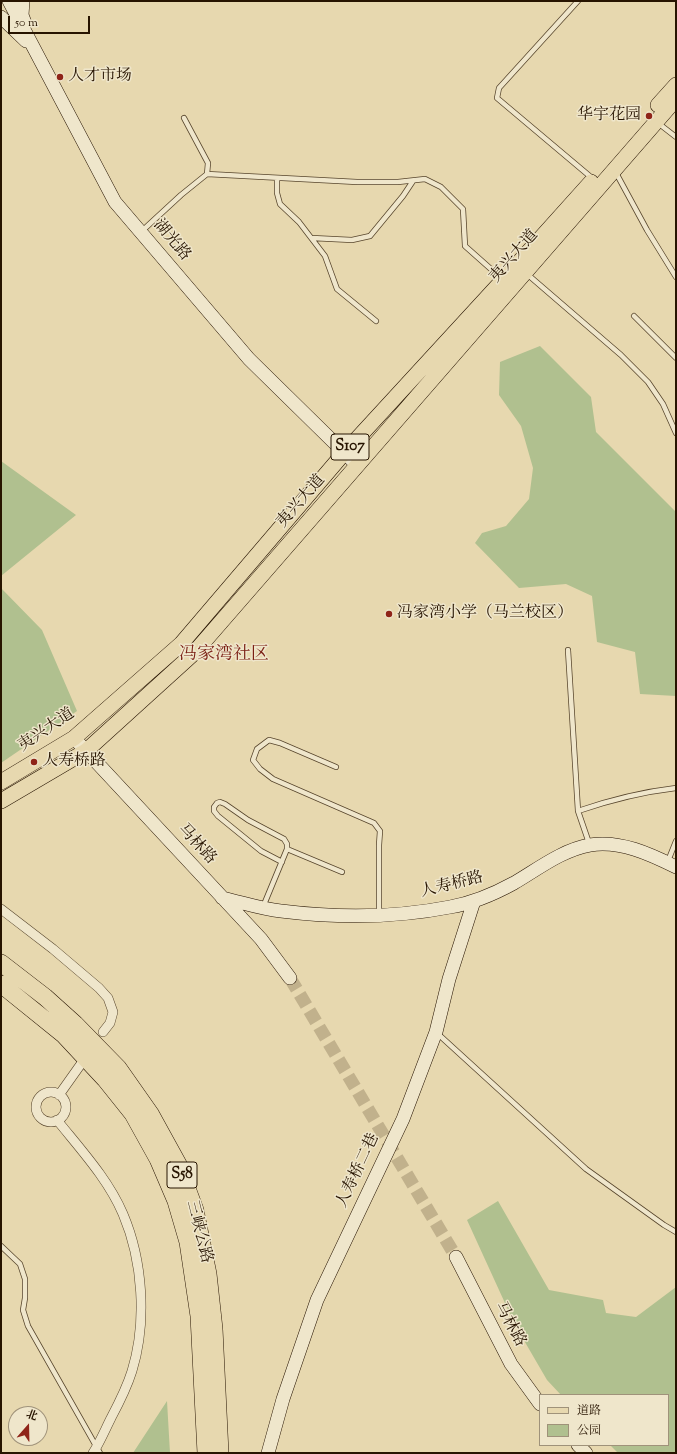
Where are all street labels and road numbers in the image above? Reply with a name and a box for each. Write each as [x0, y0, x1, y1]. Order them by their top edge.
street label: 湖光路 [148, 216, 194, 266]
street label: 夷兴大道 [487, 227, 543, 287]
road number: S107 [331, 434, 369, 460]
street label: 夷兴大道 [274, 472, 330, 532]
street label: 夷兴大道 [15, 705, 79, 757]
street label: 马林路 [173, 821, 219, 869]
street label: 人寿桥路 [419, 869, 485, 903]
street label: 人寿桥二巷 [333, 1131, 385, 1211]
road number: S58 [167, 1162, 197, 1188]
street label: 三峡公路 [181, 1199, 215, 1265]
street label: 马林路 [489, 1299, 529, 1351]

